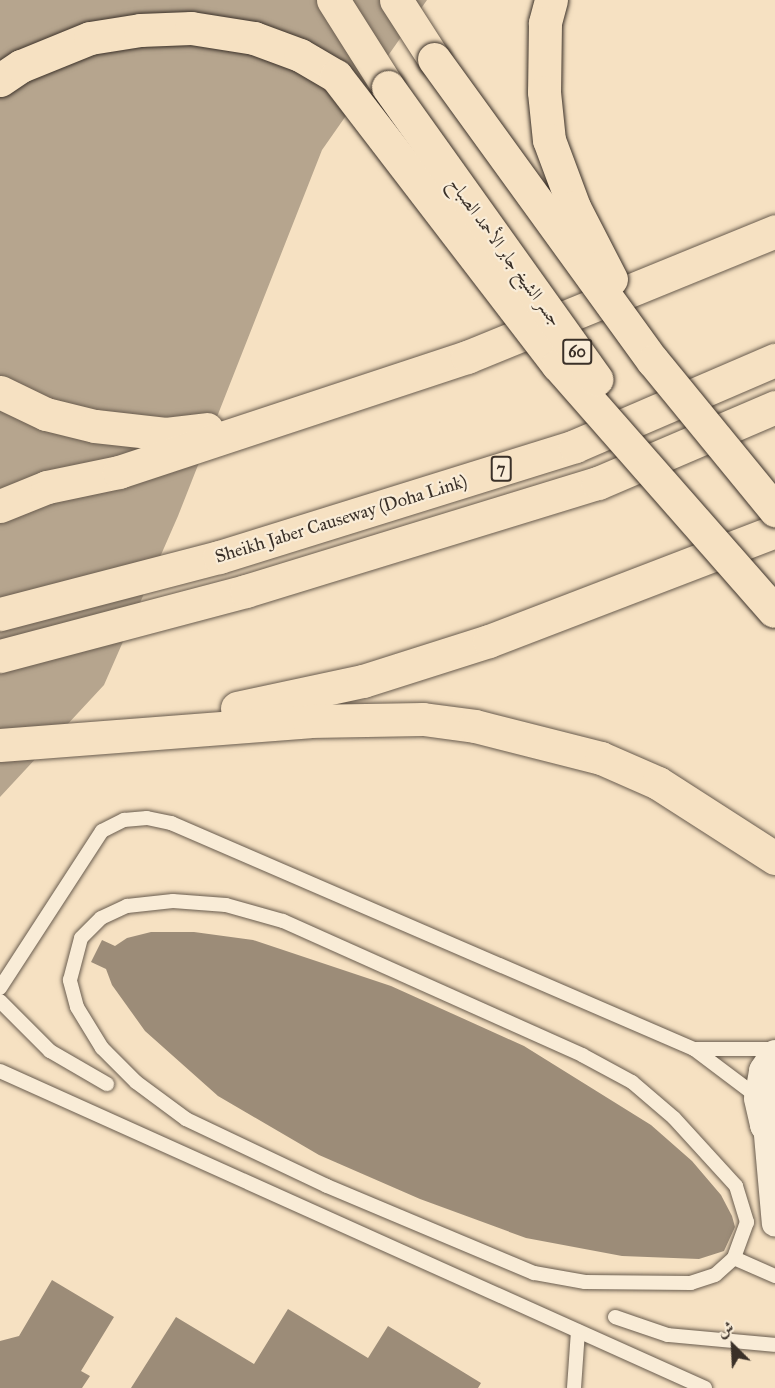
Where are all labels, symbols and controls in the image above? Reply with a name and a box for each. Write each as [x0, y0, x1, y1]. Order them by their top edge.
street label: جسر الشيخ جابر الأحمد الصباح [444, 173, 566, 331]
road number: 60 [562, 339, 592, 365]
road number: 7 [490, 456, 512, 482]
street label: Sheikh Jaber Causeway (Doha Link) [212, 470, 470, 568]
north arrow [703, 1316, 763, 1376]
text: ش [714, 1317, 737, 1341]

